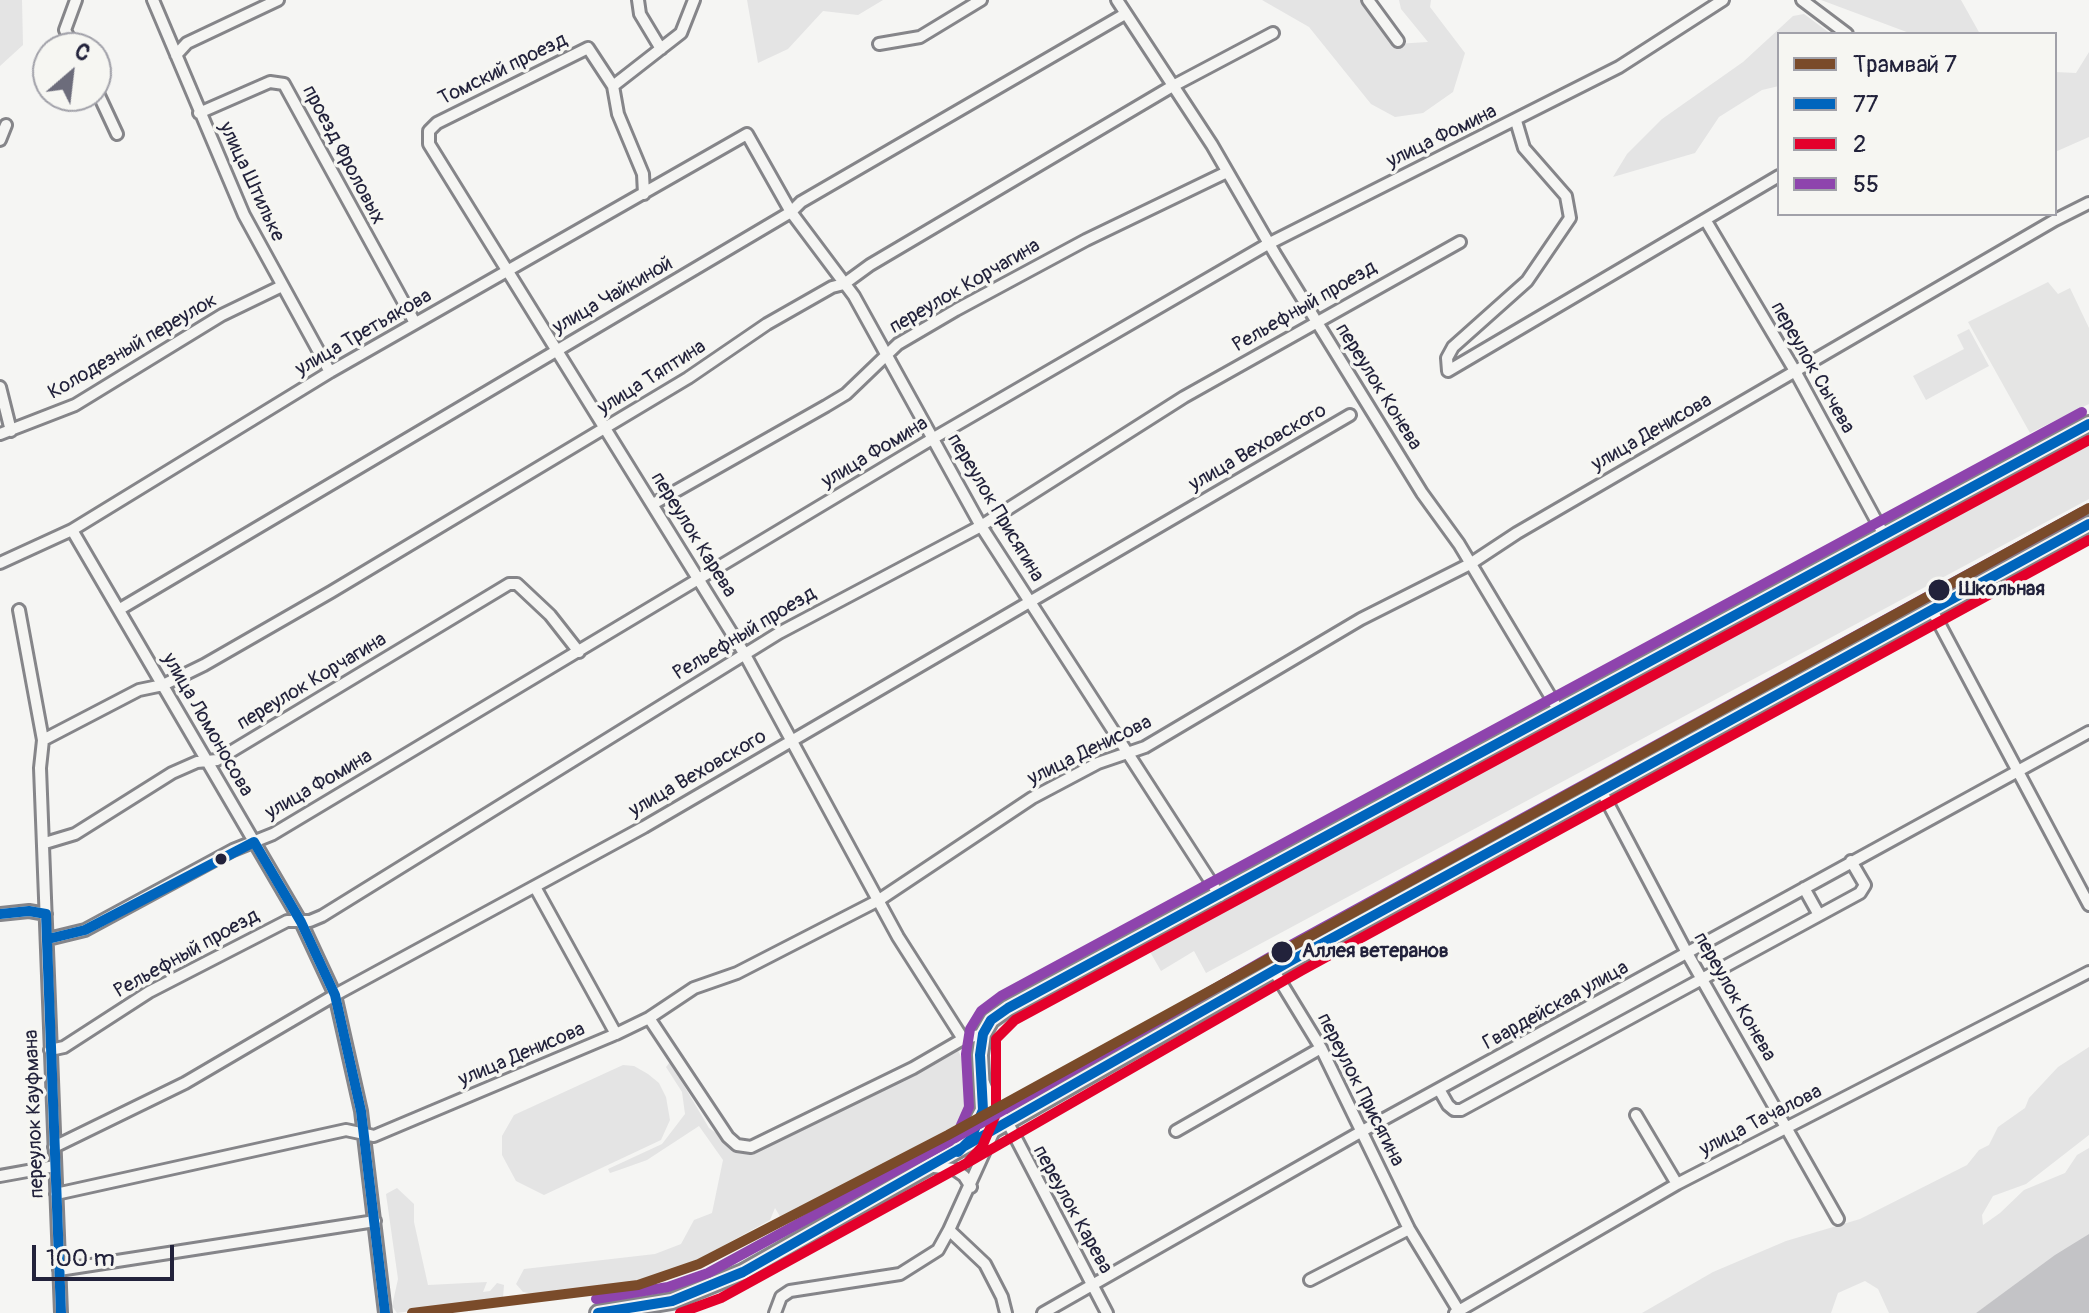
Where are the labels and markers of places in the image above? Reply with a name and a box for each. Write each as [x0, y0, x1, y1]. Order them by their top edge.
marker: Школьная [1926, 577, 1952, 603]
place label: Школьная [1959, 578, 2045, 602]
unlabelled marker [213, 851, 229, 867]
marker: Аллея ветеранов [1269, 939, 1295, 965]
place label: Аллея ветеранов [1302, 940, 1448, 964]

